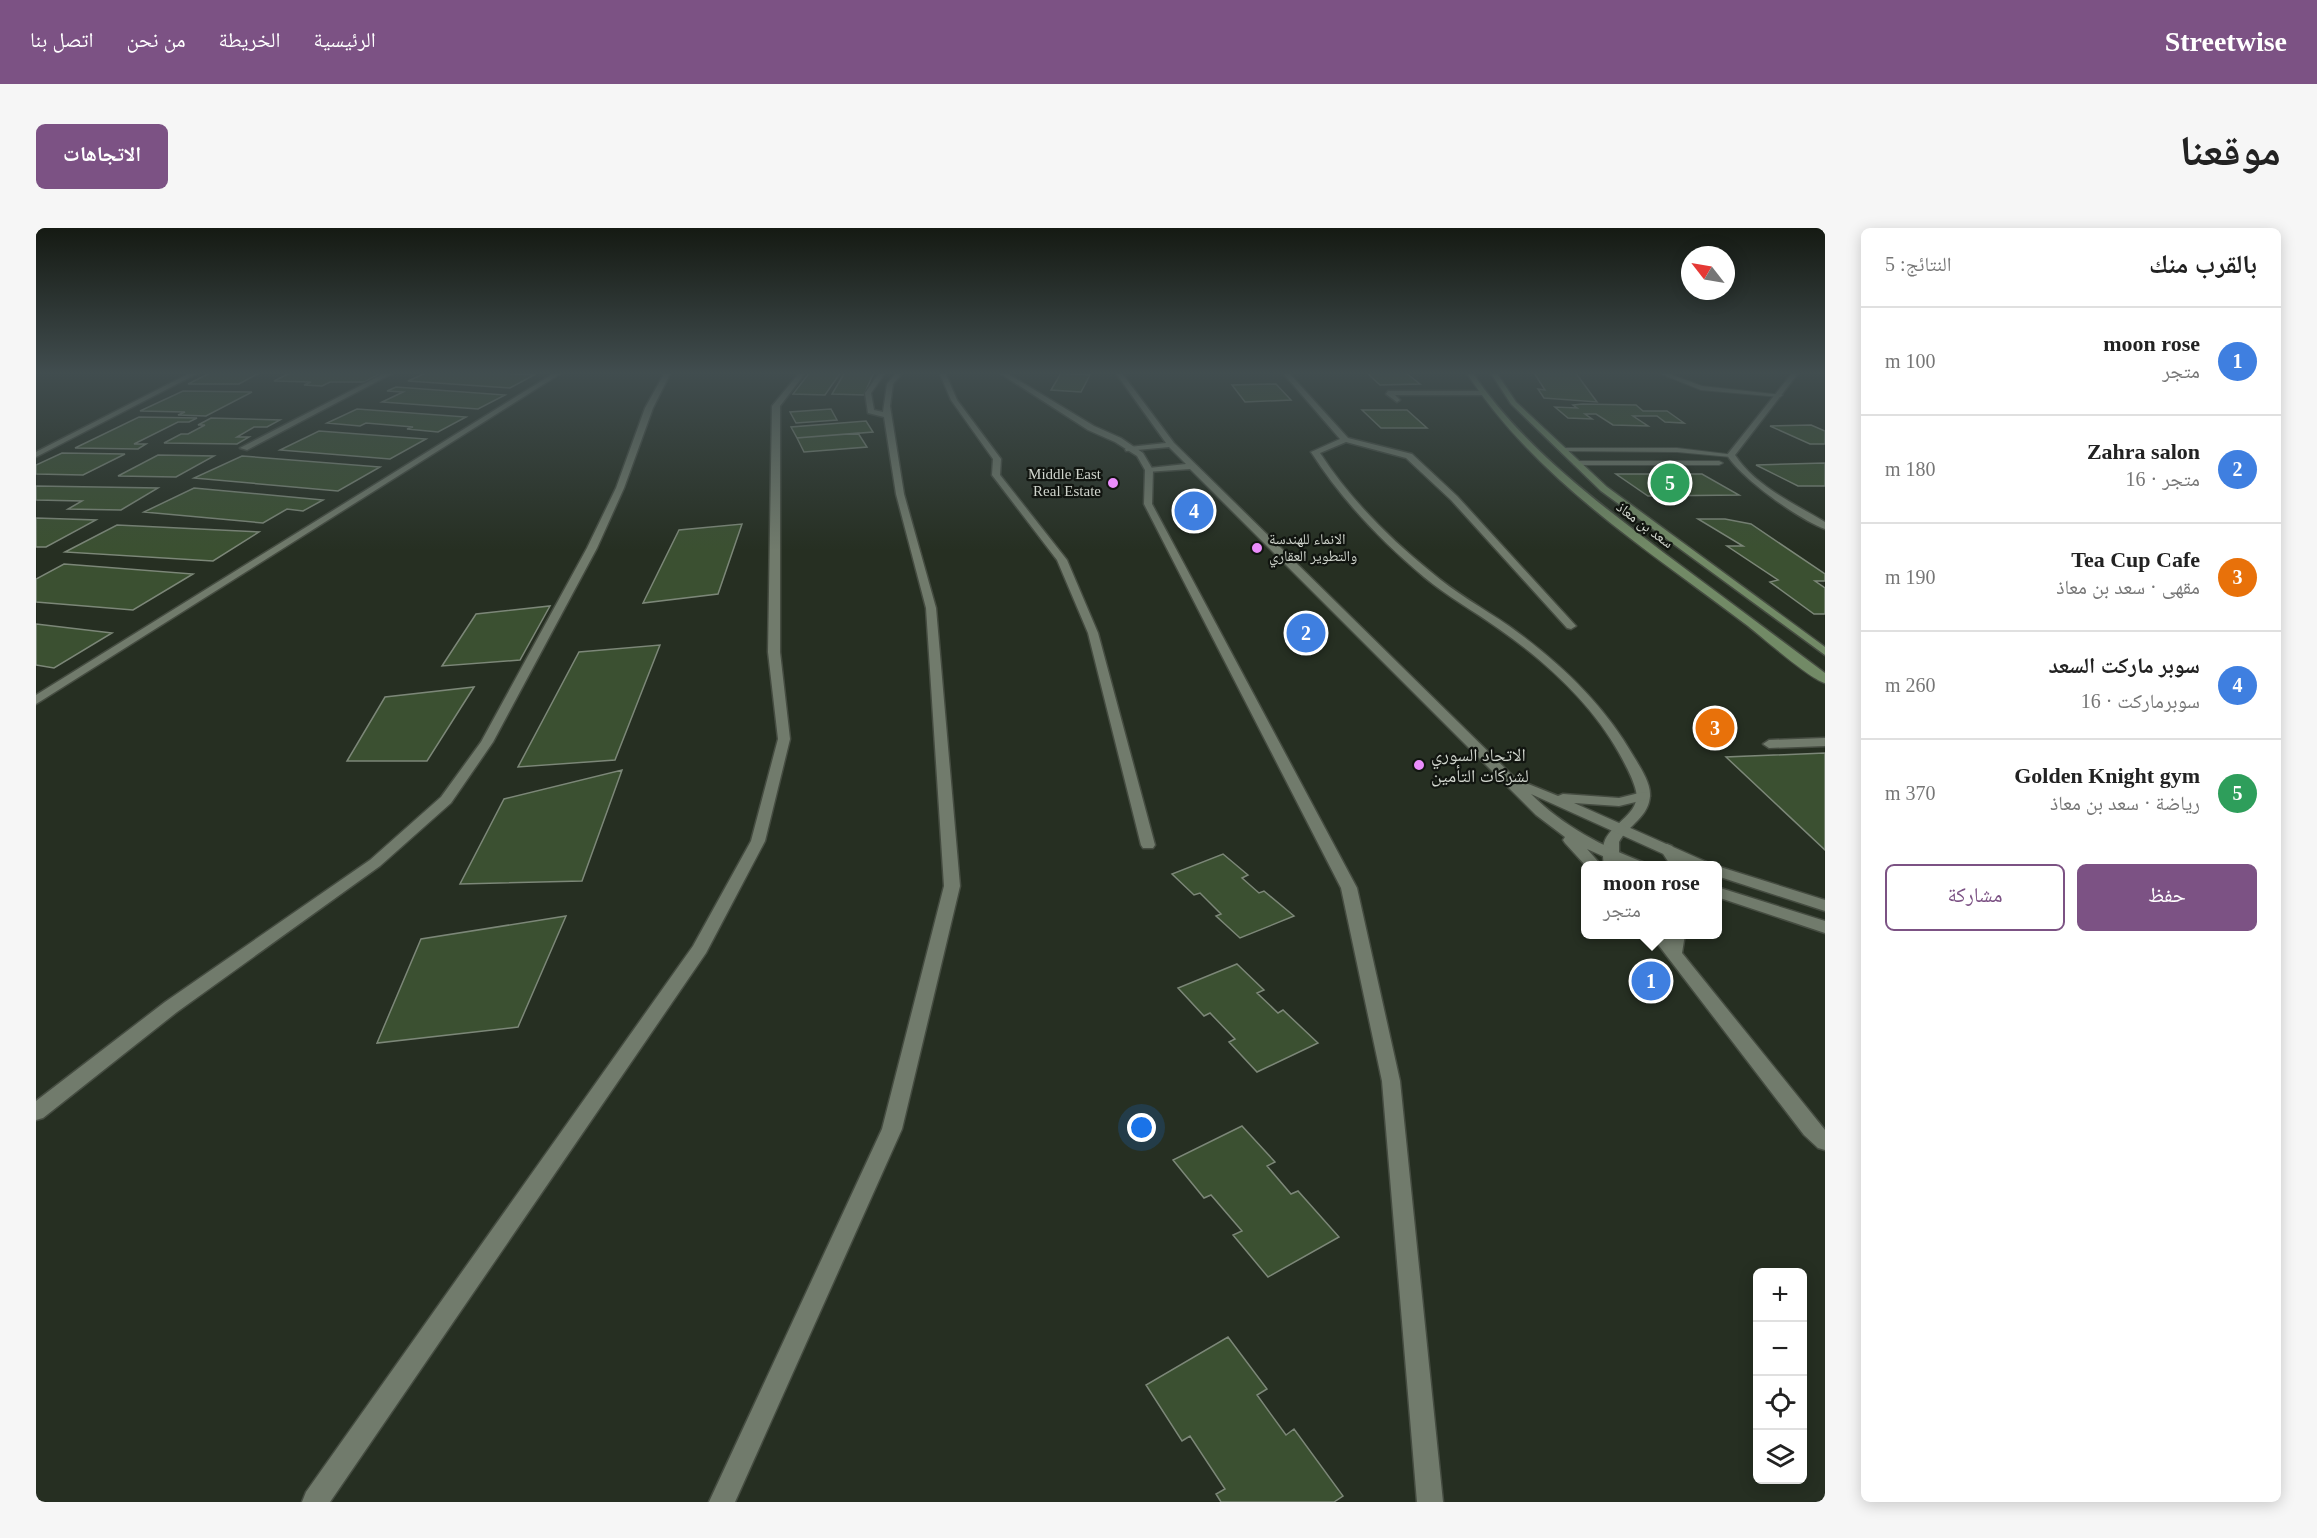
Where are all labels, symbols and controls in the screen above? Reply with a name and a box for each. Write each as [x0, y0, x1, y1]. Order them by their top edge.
text: Streetwise [2165, 26, 2287, 57]
text: اتصل بنا [30, 28, 93, 52]
text: من نحن [126, 28, 186, 52]
text: الخريطة [219, 28, 280, 52]
text: الرئيسية [313, 28, 376, 52]
button: الاتجاهات [36, 124, 168, 189]
text: موقعنا [2180, 128, 2281, 174]
north arrow [1681, 246, 1735, 300]
text: بالقرب منك [2149, 250, 2257, 279]
text: النتائج: 5 [1885, 253, 1951, 275]
text: moon rose [2103, 331, 2200, 356]
text: 100 m [1885, 350, 1936, 372]
text: 1 [2233, 350, 2243, 372]
text: متجر [2162, 360, 2200, 382]
text: Zahra salon [2087, 439, 2200, 464]
text: 180 m [1885, 458, 1936, 480]
text: 2 [2233, 458, 2243, 480]
pin: 5 [1650, 460, 1690, 506]
place label: Middle East Real Estate [1028, 466, 1102, 499]
text: متجر · 16 [2126, 468, 2200, 490]
marker: Middle East Real Estate [1106, 476, 1120, 490]
pin: 4 [1174, 488, 1214, 534]
street label: سعد بن معاذ [1612, 499, 1677, 553]
place label: الانماء للهندسة والتطوير العقاري [1269, 531, 1357, 568]
marker: الانماء للهندسة والتطوير العقاري [1250, 541, 1264, 555]
text: Tea Cup Cafe [2071, 547, 2200, 572]
text: 190 m [1885, 566, 1936, 588]
text: 3 [2233, 566, 2243, 588]
text: مقهى · سعد بن معاذ [2056, 576, 2200, 598]
pin: 2 [1286, 610, 1326, 656]
text: سوبر ماركت السعد [2048, 653, 2200, 678]
text: 260 m [1885, 674, 1936, 696]
text: 4 [2233, 674, 2243, 696]
text: سوبرماركت · 16 [2081, 690, 2200, 712]
pin: 3 [1696, 706, 1734, 750]
place label: الاتحاد السوري لشركات التأمين [1431, 745, 1529, 787]
marker: الاتحاد السوري لشركات التأمين [1412, 758, 1426, 772]
text: Golden Knight gym [2014, 763, 2200, 788]
text: 370 m [1885, 782, 1936, 804]
text: 5 [2233, 782, 2243, 804]
text: رياضة · سعد بن معاذ [2050, 792, 2200, 814]
popup [1581, 861, 1722, 939]
button: مشاركة [1885, 864, 2065, 931]
button: حفظ [2077, 864, 2257, 931]
text: moon rose [1603, 870, 1700, 895]
text: متجر [1603, 899, 1641, 921]
pin: 1 [1632, 958, 1670, 1004]
your location [1127, 1113, 1156, 1142]
map controls [1753, 1268, 1807, 1484]
button: + [1753, 1268, 1807, 1322]
button: − [1753, 1322, 1807, 1376]
button: locate [1753, 1376, 1807, 1430]
button: layers [1753, 1430, 1807, 1484]

